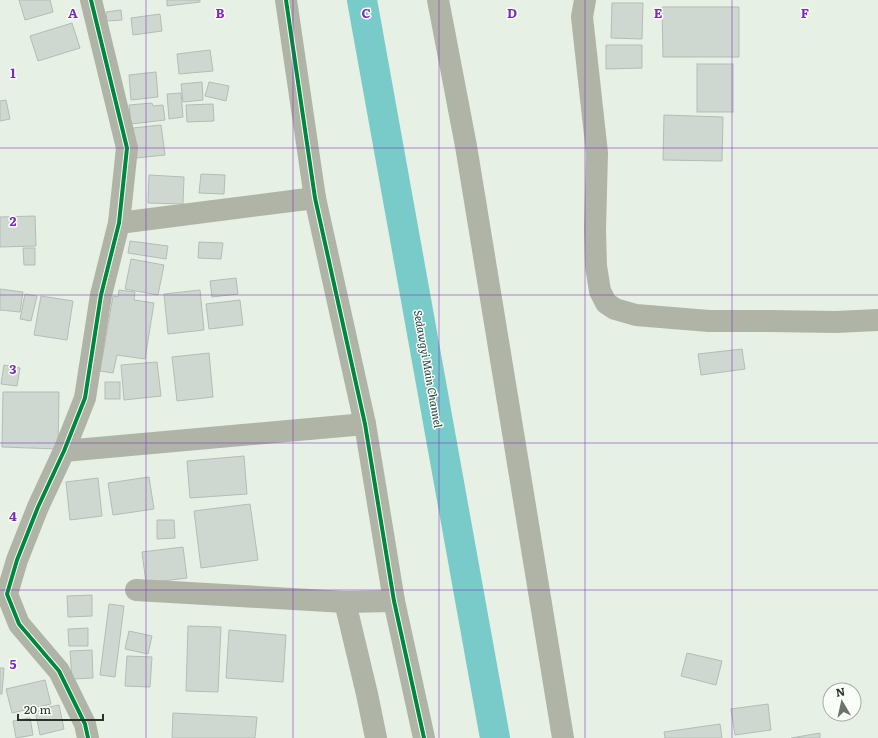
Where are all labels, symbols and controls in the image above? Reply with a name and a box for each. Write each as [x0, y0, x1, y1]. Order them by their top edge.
text: A [68, 3, 78, 22]
text: B [216, 3, 225, 22]
text: C [361, 3, 371, 22]
text: D [507, 3, 517, 22]
text: E [654, 3, 663, 22]
text: F [801, 3, 809, 22]
text: 1 [10, 63, 16, 82]
text: 2 [10, 211, 17, 230]
water label: Sedawgyi Main Channel [411, 309, 447, 430]
text: 3 [9, 359, 17, 378]
text: 4 [9, 506, 17, 525]
text: 5 [9, 654, 17, 673]
north arrow [822, 682, 862, 722]
text: N [834, 683, 846, 700]
scale bar [18, 696, 103, 722]
text: 20 m [24, 700, 51, 718]

